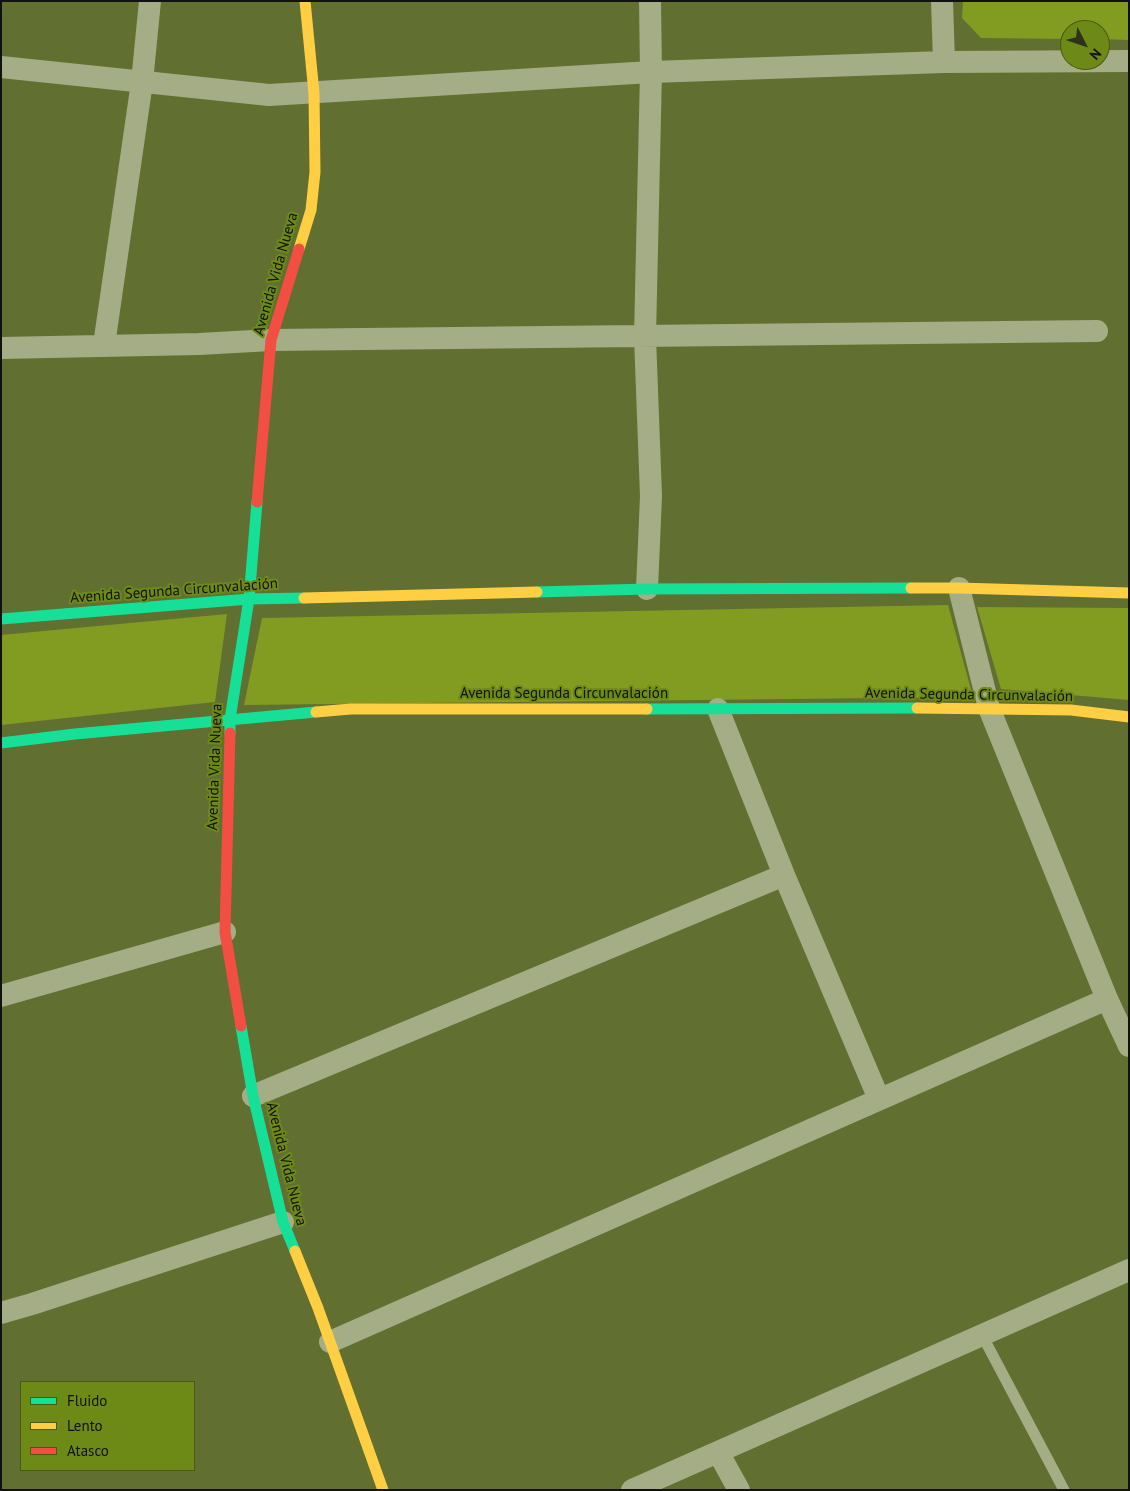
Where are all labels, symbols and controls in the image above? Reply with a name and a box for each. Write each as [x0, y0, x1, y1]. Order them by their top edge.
north arrow [1060, 20, 1110, 70]
text: N [1086, 45, 1105, 64]
street label: Avenida Vida Nueva [250, 211, 302, 337]
street label: Avenida Segunda Circunvalación [70, 575, 278, 607]
street label: Avenida Segunda Circunvalación [865, 684, 1073, 706]
street label: Avenida Segunda Circunvalación [460, 685, 668, 703]
street label: Avenida Vida Nueva [204, 703, 226, 831]
street label: Avenida Vida Nueva [262, 1100, 310, 1228]
legend [20, 1381, 195, 1471]
text: Fluido [67, 1391, 107, 1410]
text: Lento [67, 1416, 103, 1435]
text: Atasco [67, 1441, 109, 1460]

